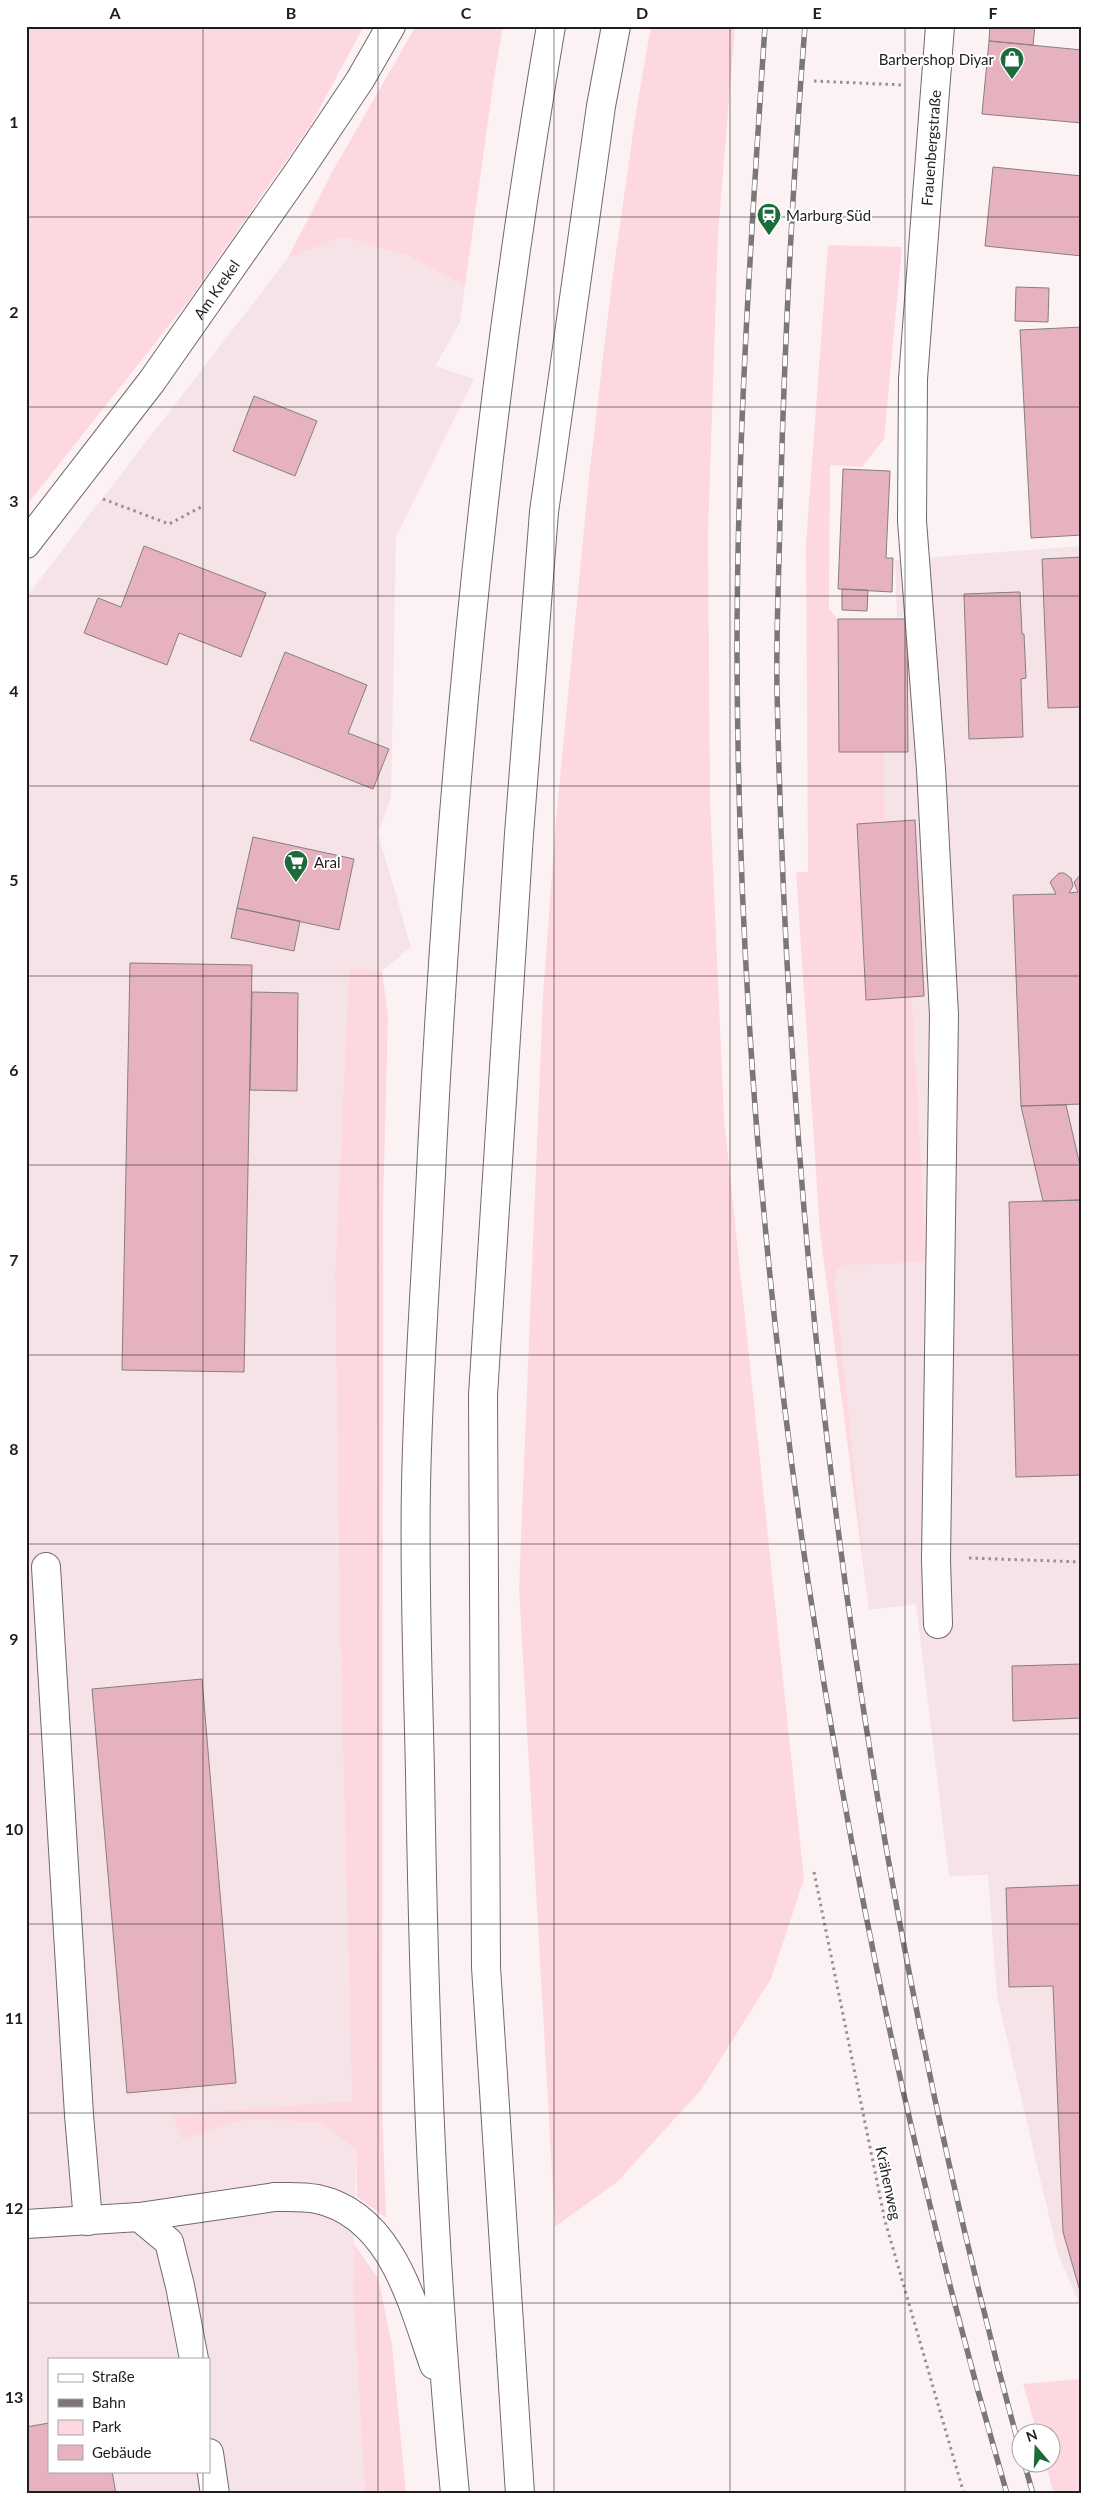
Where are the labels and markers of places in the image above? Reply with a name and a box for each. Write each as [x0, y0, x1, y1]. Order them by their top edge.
shop icon: Barbershop Diyar [999, 46, 1025, 80]
place label: Barbershop Diyar [879, 50, 995, 68]
station icon: Marburg Süd [756, 202, 782, 236]
place label: Marburg Süd [786, 206, 871, 224]
supermarket icon: Aral [283, 849, 309, 883]
place label: Aral [314, 853, 340, 871]

